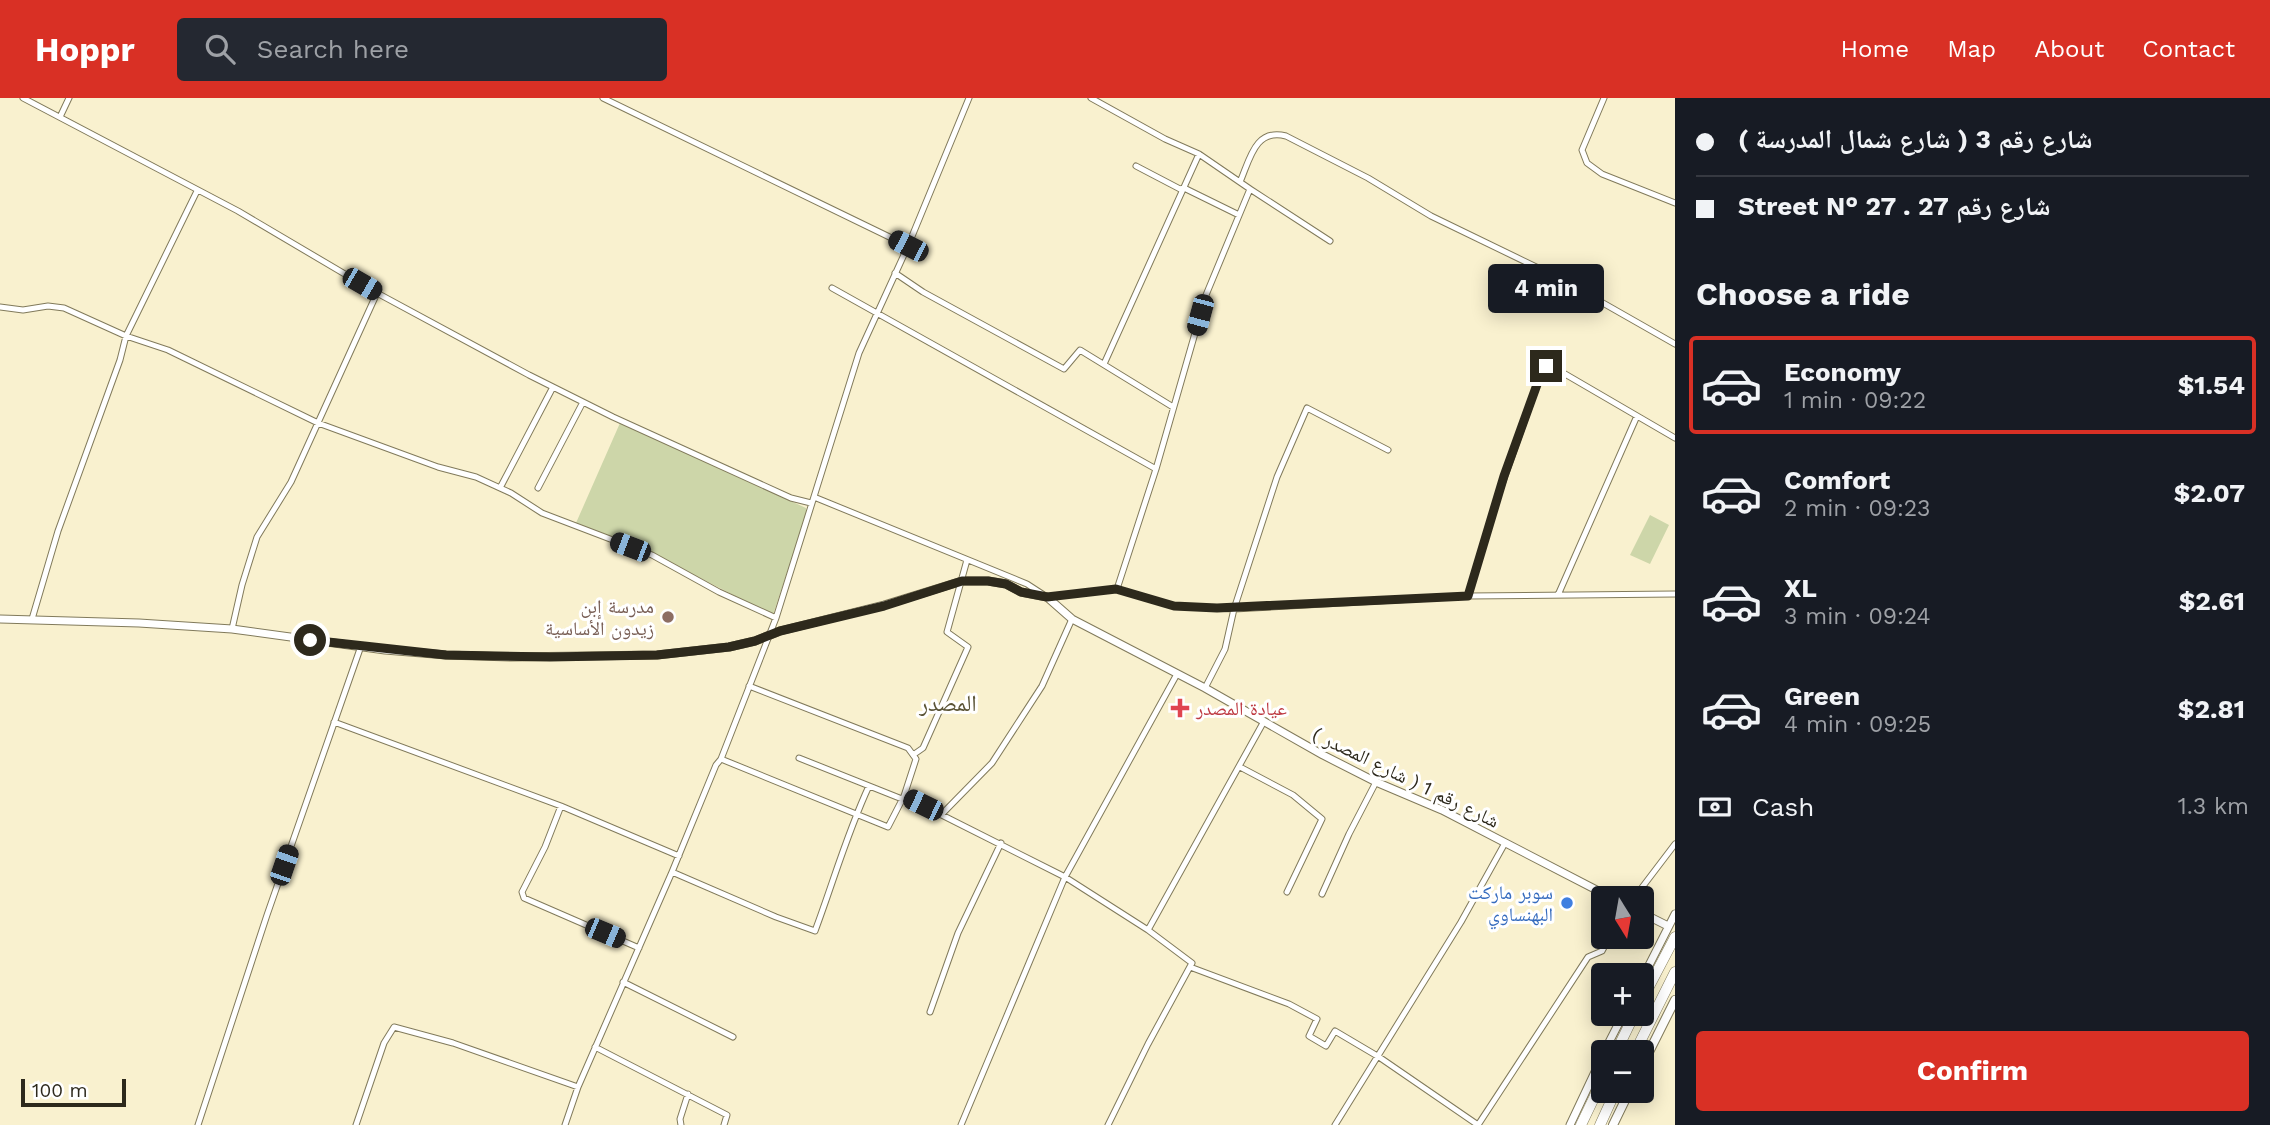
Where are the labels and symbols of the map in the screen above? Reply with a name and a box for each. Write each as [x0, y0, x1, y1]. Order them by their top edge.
car [885, 227, 932, 265]
car [339, 264, 386, 304]
callout: 4 min [1488, 264, 1604, 314]
car [1185, 292, 1216, 338]
route end [1530, 350, 1562, 382]
car [607, 530, 654, 564]
place label: مدرسة إبن زيدون الأساسية [545, 595, 654, 640]
marker: مدرسة إبن زيدون الأساسية [660, 609, 676, 625]
route start [294, 624, 326, 656]
district label: المصدر [918, 690, 977, 717]
place label: عيادة المصدر [1195, 697, 1287, 720]
marker: عيادة المصدر [1170, 698, 1190, 718]
street label: شارع رقم 1 ( شارع المصدر ) [1308, 722, 1503, 834]
car [900, 786, 947, 824]
car [268, 842, 301, 888]
place label: سوبر ماركت البهنساوي [1468, 881, 1553, 930]
north arrow [1591, 886, 1654, 948]
marker: سوبر ماركت البهنساوي [1559, 895, 1575, 911]
car [582, 915, 629, 951]
scale bar [21, 1076, 126, 1108]

